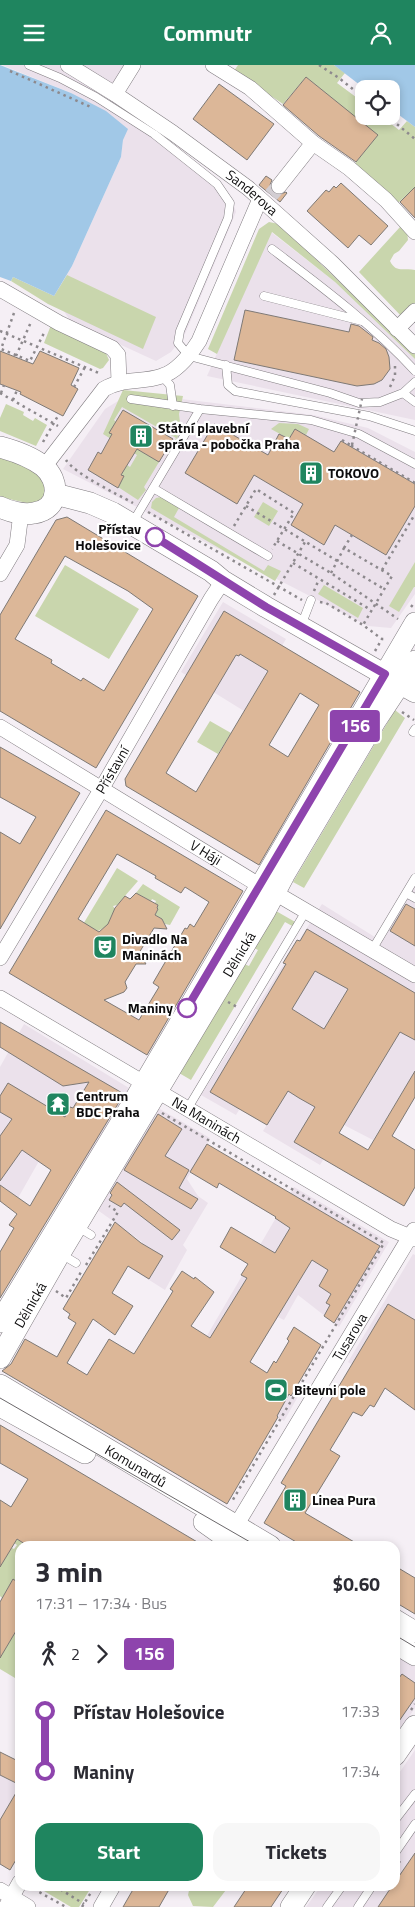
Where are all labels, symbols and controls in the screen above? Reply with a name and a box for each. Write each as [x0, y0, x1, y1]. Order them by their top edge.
text: Commutr [163, 16, 252, 50]
icon: menu [20, 19, 48, 47]
icon: person [367, 19, 395, 47]
map controls [355, 80, 400, 125]
button: locate [355, 80, 400, 125]
street label: Sanderova [222, 164, 283, 220]
place label: Státní plavební správa - pobočka Praha [158, 417, 300, 454]
building icon: Státní plavební správa - pobočka Praha [128, 423, 154, 449]
building icon: TOKOVO [298, 460, 324, 486]
place label: TOKOVO [328, 462, 379, 483]
place label: Přístav Holešovice [75, 518, 141, 555]
marker: Přístav Holešovice [145, 527, 165, 547]
line badge: 156 [326, 710, 384, 742]
text: 156 [340, 712, 370, 739]
street label: Přístavní [90, 741, 134, 798]
street label: V Háji [186, 834, 226, 870]
street label: Dělnická [217, 927, 260, 981]
place label: Divadlo Na Maninách [122, 928, 187, 965]
theatre icon: Divadlo Na Maninách [92, 934, 118, 960]
place label: Maniny [128, 997, 173, 1018]
marker: Maniny [177, 998, 197, 1018]
place label: Centrum BDC Praha [76, 1085, 140, 1122]
temple icon: Centrum BDC Praha [45, 1091, 71, 1117]
street label: Na Maninách [168, 1091, 245, 1148]
street label: Dělnická [8, 1278, 51, 1332]
street label: Tusarova [327, 1309, 372, 1365]
sports icon: Bitevni pole [263, 1377, 289, 1403]
place label: Bitevni pole [294, 1379, 366, 1400]
street label: Komunardů [101, 1439, 171, 1492]
building icon: Linea Pura [282, 1487, 308, 1513]
place label: Linea Pura [312, 1489, 376, 1510]
text: 3 min [35, 1550, 103, 1593]
text: $0.60 [333, 1569, 380, 1598]
text: 17:31 – 17:34 · Bus [35, 1591, 167, 1615]
icon: walk [35, 1640, 63, 1668]
icon: forward [88, 1640, 116, 1668]
text: 156 [134, 1640, 164, 1667]
text: 2 [71, 1642, 80, 1666]
text: Přístav Holešovice [73, 1697, 224, 1726]
text: 17:33 [341, 1699, 380, 1723]
text: Maniny [73, 1757, 134, 1786]
text: 17:34 [341, 1759, 380, 1783]
button: Start [35, 1823, 203, 1881]
button: Tickets [213, 1823, 380, 1881]

